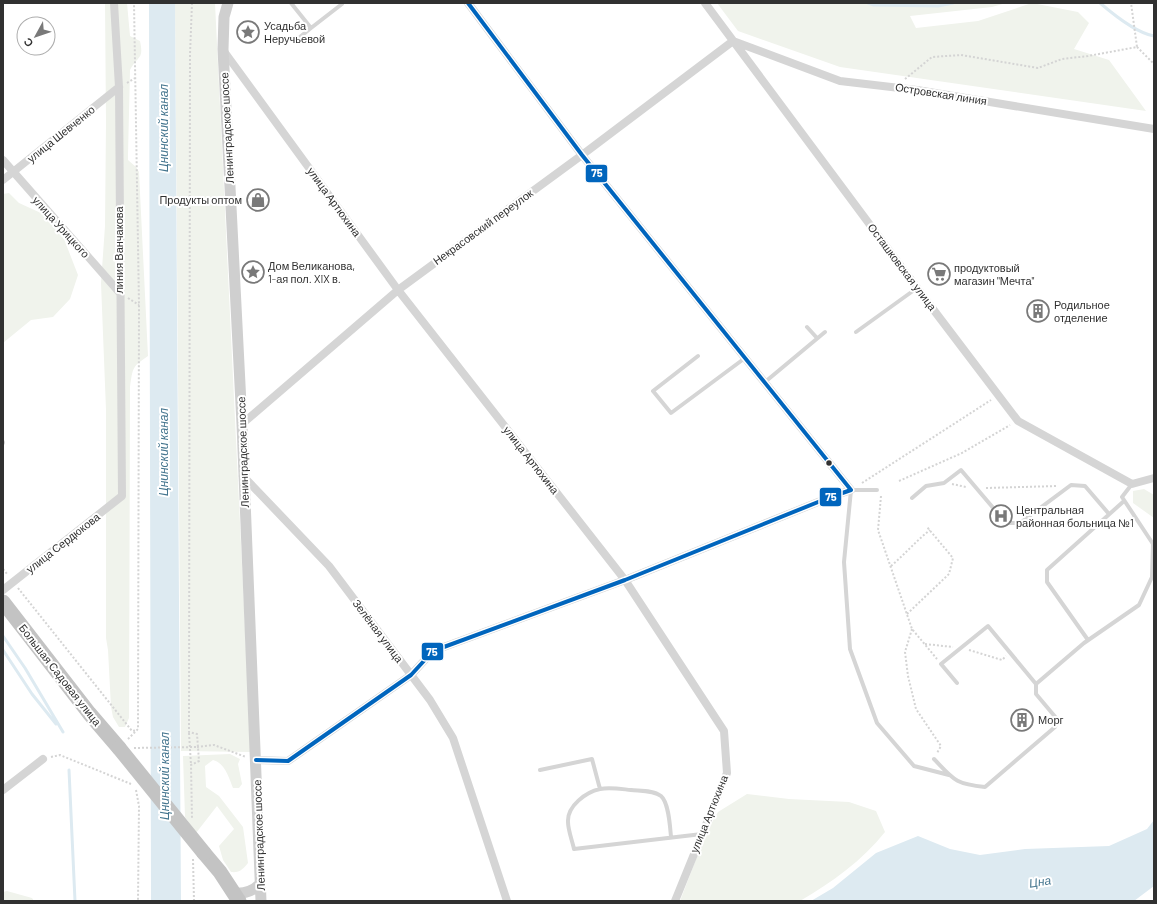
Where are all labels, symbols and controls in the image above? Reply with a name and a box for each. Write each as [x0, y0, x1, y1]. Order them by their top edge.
north arrow [16, 16, 56, 56]
place icon: Усадьба Неручьевой [235, 19, 261, 45]
place label: Усадьба Неручьевой [264, 19, 325, 45]
text: С [20, 35, 35, 50]
street label: Ленинградское шоссе [217, 72, 236, 184]
street label: Островская линия [894, 80, 988, 107]
water label: Цнинский канал [156, 84, 171, 172]
street label: улица Шевченко [24, 102, 97, 165]
street label: улица Артюхина [305, 164, 364, 240]
line badge: 75 [585, 164, 608, 183]
text: 75 [591, 166, 603, 179]
street label: Некрасовский переулок [430, 186, 535, 267]
shop icon: Продукты оптом [245, 187, 271, 213]
street label: улица Урицкого [30, 193, 92, 260]
place label: Продукты оптом [159, 193, 242, 206]
street label: линия Ванчакова [112, 206, 125, 294]
street label: Осташковская улица [865, 221, 940, 314]
place icon: Дом Великанова, 1-ая пол. XIX в. [240, 259, 266, 285]
place label: Дом Великанова, 1-ая пол. XIX в. [268, 259, 355, 285]
supermarket icon: продуктовый магазин "Мечта" [926, 261, 952, 287]
place label: продуктовый магазин "Мечта" [954, 261, 1035, 287]
building icon: Родильное отделение [1025, 298, 1051, 324]
place label: Родильное отделение [1054, 298, 1110, 324]
street label: Ленинградское шоссе [234, 396, 251, 508]
water label: Цнинский канал [156, 408, 171, 496]
street label: улица Артюхина [501, 423, 563, 497]
unlabelled marker [824, 458, 834, 468]
line badge: 75 [819, 487, 842, 507]
text: 75 [825, 490, 837, 503]
hospital icon: Центральная районная больница №1 [988, 503, 1014, 529]
place label: Центральная районная больница №1 [1016, 503, 1134, 529]
street label: улица Сердюкова [23, 509, 103, 575]
street label: Зелёная улица [350, 597, 407, 665]
street label: Большая Садовая улица [17, 621, 105, 729]
line badge: 75 [421, 642, 444, 661]
text: 75 [426, 645, 438, 658]
building icon: Морг [1009, 707, 1035, 733]
place label: Морг [1038, 713, 1064, 726]
water label: Цнинский канал [157, 732, 172, 820]
street label: улица Артюхина [687, 772, 730, 855]
street label: Ленинградское шоссе [250, 779, 267, 891]
water label: Цна [1028, 872, 1052, 891]

